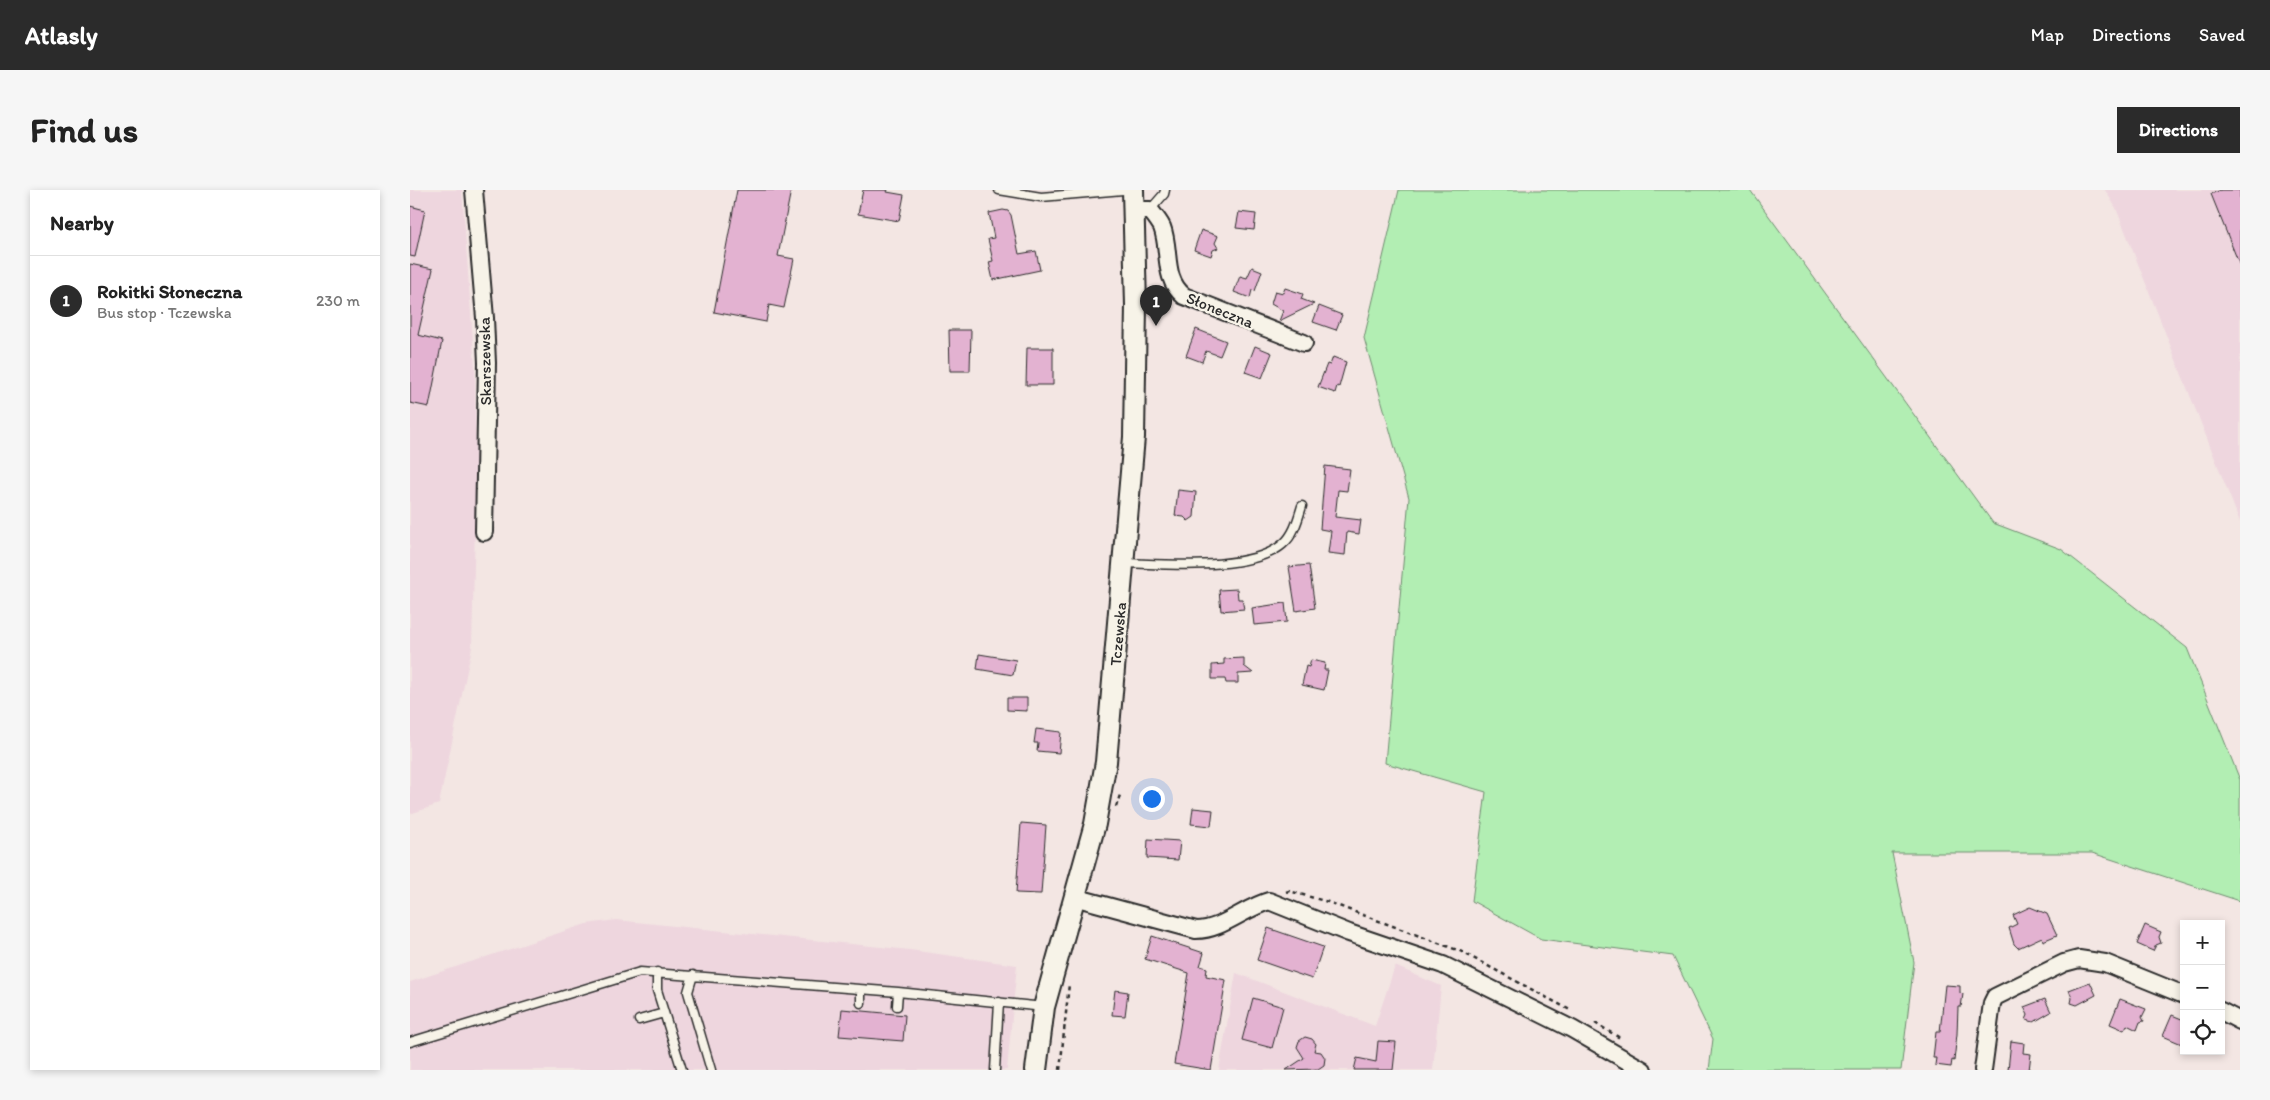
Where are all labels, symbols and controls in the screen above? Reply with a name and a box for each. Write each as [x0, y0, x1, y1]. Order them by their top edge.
text: Atlasly [25, 21, 98, 50]
text: Map [2031, 24, 2064, 46]
text: Directions [2092, 24, 2171, 46]
text: Saved [2199, 24, 2245, 46]
button: Directions [2117, 107, 2240, 153]
text: Find us [30, 109, 138, 151]
text: Nearby [50, 210, 114, 235]
text: Rokitki Słoneczna [97, 280, 242, 303]
pin: 1 [1140, 285, 1172, 326]
street label: Słoneczna [1184, 288, 1257, 332]
text: 1 [62, 291, 70, 310]
text: 230 m [316, 291, 360, 310]
text: Bus stop · Tczewska [97, 303, 232, 322]
street label: Skarszewska [475, 316, 495, 405]
street label: Tczewska [1106, 601, 1130, 667]
your location [1139, 786, 1165, 812]
map controls [2180, 920, 2225, 1055]
button: + [2180, 920, 2225, 965]
button: − [2180, 965, 2225, 1010]
button: locate [2180, 1010, 2225, 1055]

